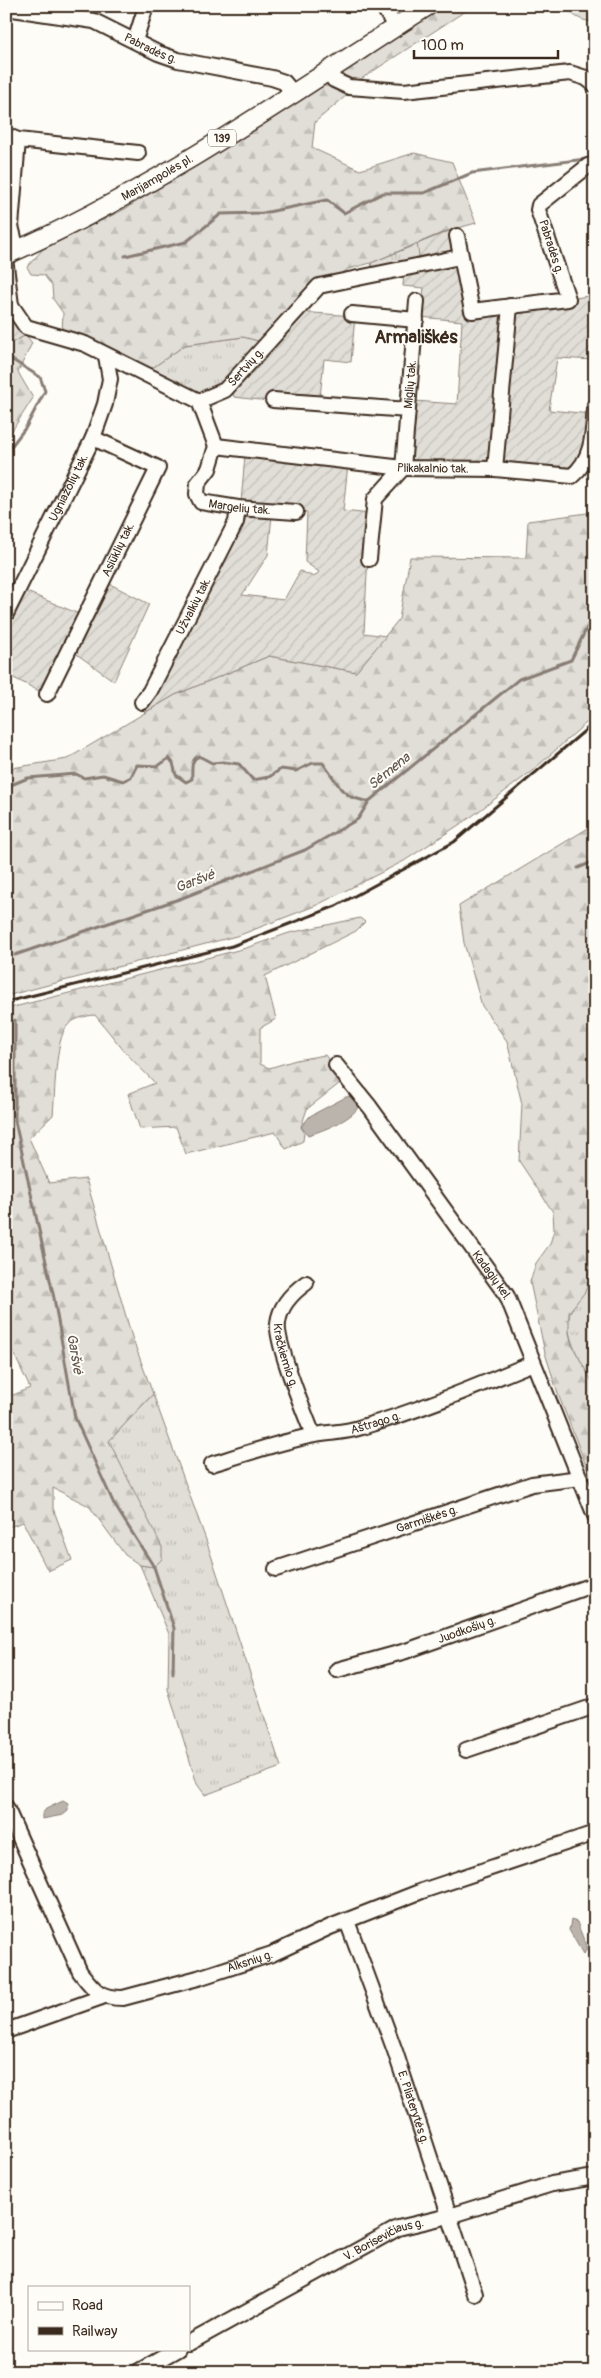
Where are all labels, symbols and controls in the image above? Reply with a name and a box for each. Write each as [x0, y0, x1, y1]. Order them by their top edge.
scale bar [414, 28, 557, 60]
street label: Pabradės g. [122, 30, 179, 67]
text: 100 m [421, 36, 464, 55]
road number: 139 [208, 130, 236, 146]
street label: Marijampolės pl. [119, 151, 196, 204]
street label: Pabradės g. [535, 218, 567, 276]
district label: Armališkės [374, 326, 459, 349]
street label: Šertvių g. [224, 344, 267, 390]
street label: Miglių tak. [401, 359, 420, 409]
street label: Ugniažolių tak. [46, 451, 91, 524]
street label: Plikakalnio tak. [396, 460, 469, 476]
street label: Margelių tak. [208, 496, 271, 518]
street label: Asiūklių tak. [98, 520, 138, 579]
street label: Užvalkių tak. [172, 575, 214, 637]
water label: Sėmena [365, 748, 415, 793]
water label: Garšvė [173, 865, 219, 896]
street label: Kadagių kel. [469, 1248, 515, 1302]
street label: Kračkiemio g. [270, 1323, 302, 1390]
water label: Garšvė [63, 1332, 87, 1377]
street label: Aštrago g. [349, 1408, 403, 1437]
street label: Garmiškės g. [394, 1502, 460, 1536]
street label: Juodkošių g. [436, 1612, 498, 1647]
street label: Alksnių g. [225, 1947, 275, 1976]
street label: E. Pliaterytės g. [395, 2069, 433, 2146]
street label: V. Borisevičiaus g. [341, 2215, 425, 2264]
legend [28, 2286, 190, 2350]
text: Road [72, 2296, 103, 2315]
text: Railway [72, 2322, 118, 2341]

